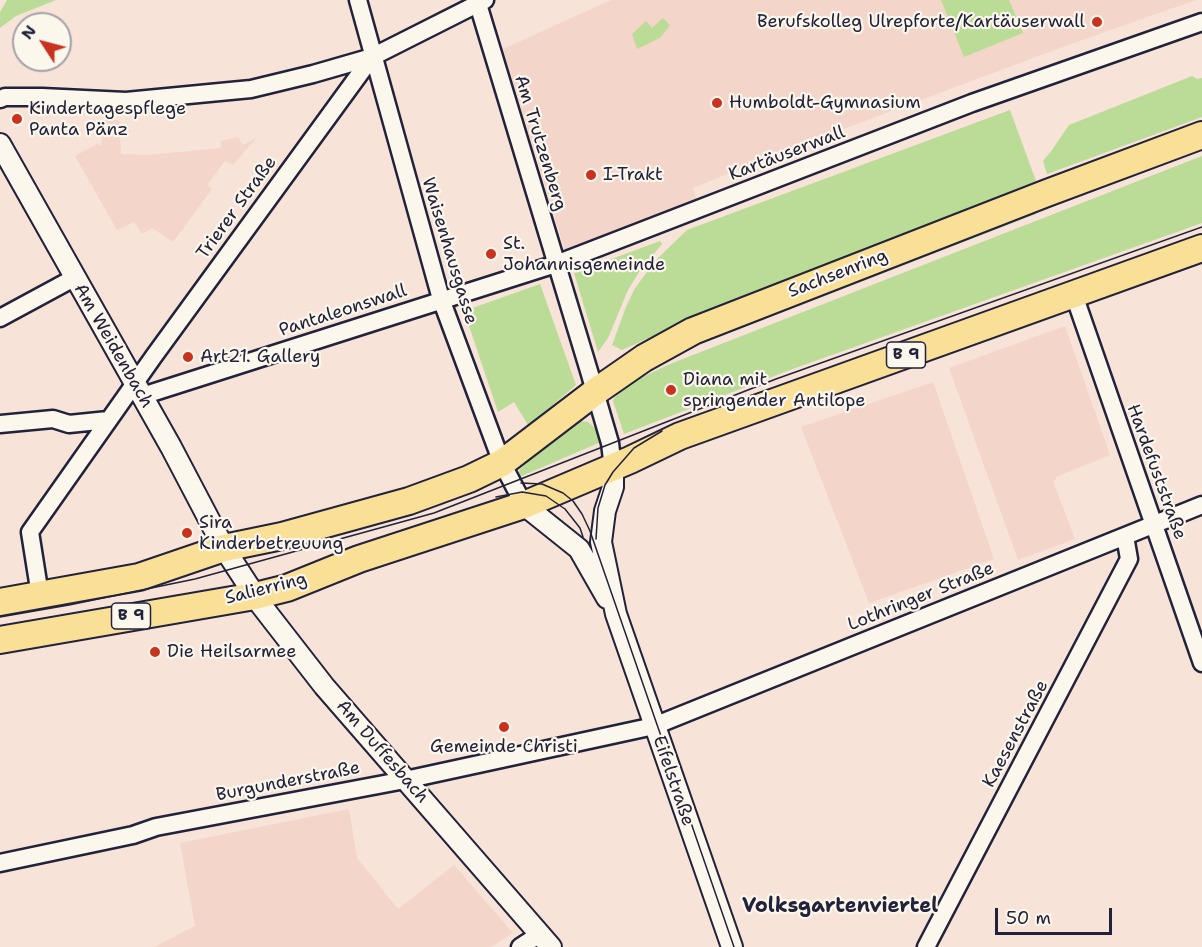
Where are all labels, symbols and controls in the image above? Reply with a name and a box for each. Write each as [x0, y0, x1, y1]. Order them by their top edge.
place label: Berufskolleg Ulrepforte/Kartäuserwall [757, 11, 1085, 33]
north arrow [12, 12, 72, 72]
marker: Berufskolleg Ulrepforte/Kartäuserwall [1090, 15, 1104, 29]
text: N [16, 21, 41, 44]
street label: Am Trutzenberg [509, 73, 571, 213]
place label: Humboldt-Gymnasium [729, 92, 921, 114]
marker: Humboldt-Gymnasium [710, 96, 724, 110]
place label: Kindertagespflege Panta Pänz [29, 98, 186, 140]
marker: Kindertagespflege Panta Pänz [10, 112, 24, 126]
street label: Kartäuserwall [726, 122, 848, 186]
street label: Trierer Straße [192, 152, 282, 264]
place label: I-Trakt [603, 164, 663, 186]
marker: I-Trakt [584, 168, 598, 182]
street label: Waisenhausgasse [416, 175, 482, 327]
place label: St. Johannisgemeinde [503, 233, 665, 276]
street label: Sachsenring [785, 245, 891, 303]
marker: St. Johannisgemeinde [484, 247, 498, 261]
street label: Am Weidenbach [69, 280, 157, 412]
street label: Pantaleonswall [276, 280, 410, 342]
road number: B 9 [886, 342, 926, 368]
place label: Art21. Gallery [200, 346, 320, 368]
marker: Art21. Gallery [181, 350, 195, 364]
place label: Diana mit springender Antilope [683, 369, 866, 412]
marker: Diana mit springender Antilope [664, 383, 678, 397]
street label: Hardefuststraße [1121, 401, 1191, 543]
place label: Sira Kinderbetreuung [199, 512, 343, 554]
marker: Sira Kinderbetreuung [180, 526, 194, 540]
street label: Lothringer Straße [845, 558, 997, 636]
street label: Salierring [223, 568, 309, 610]
road number: B 9 [112, 603, 150, 629]
place label: Die Heilsarmee [167, 641, 297, 663]
marker: Die Heilsarmee [148, 645, 162, 659]
street label: Kaesenstraße [979, 677, 1053, 791]
street label: Am Duffesbach [331, 696, 433, 808]
marker: Gemeinde Christi [497, 720, 511, 734]
street label: Eifelstraße [647, 733, 699, 829]
place label: Gemeinde Christi [430, 736, 578, 758]
street label: Burgunderstraße [214, 757, 362, 807]
district label: Volksgartenviertel [742, 895, 938, 919]
scale bar [998, 896, 1115, 934]
text: 50 m [1006, 906, 1051, 930]

